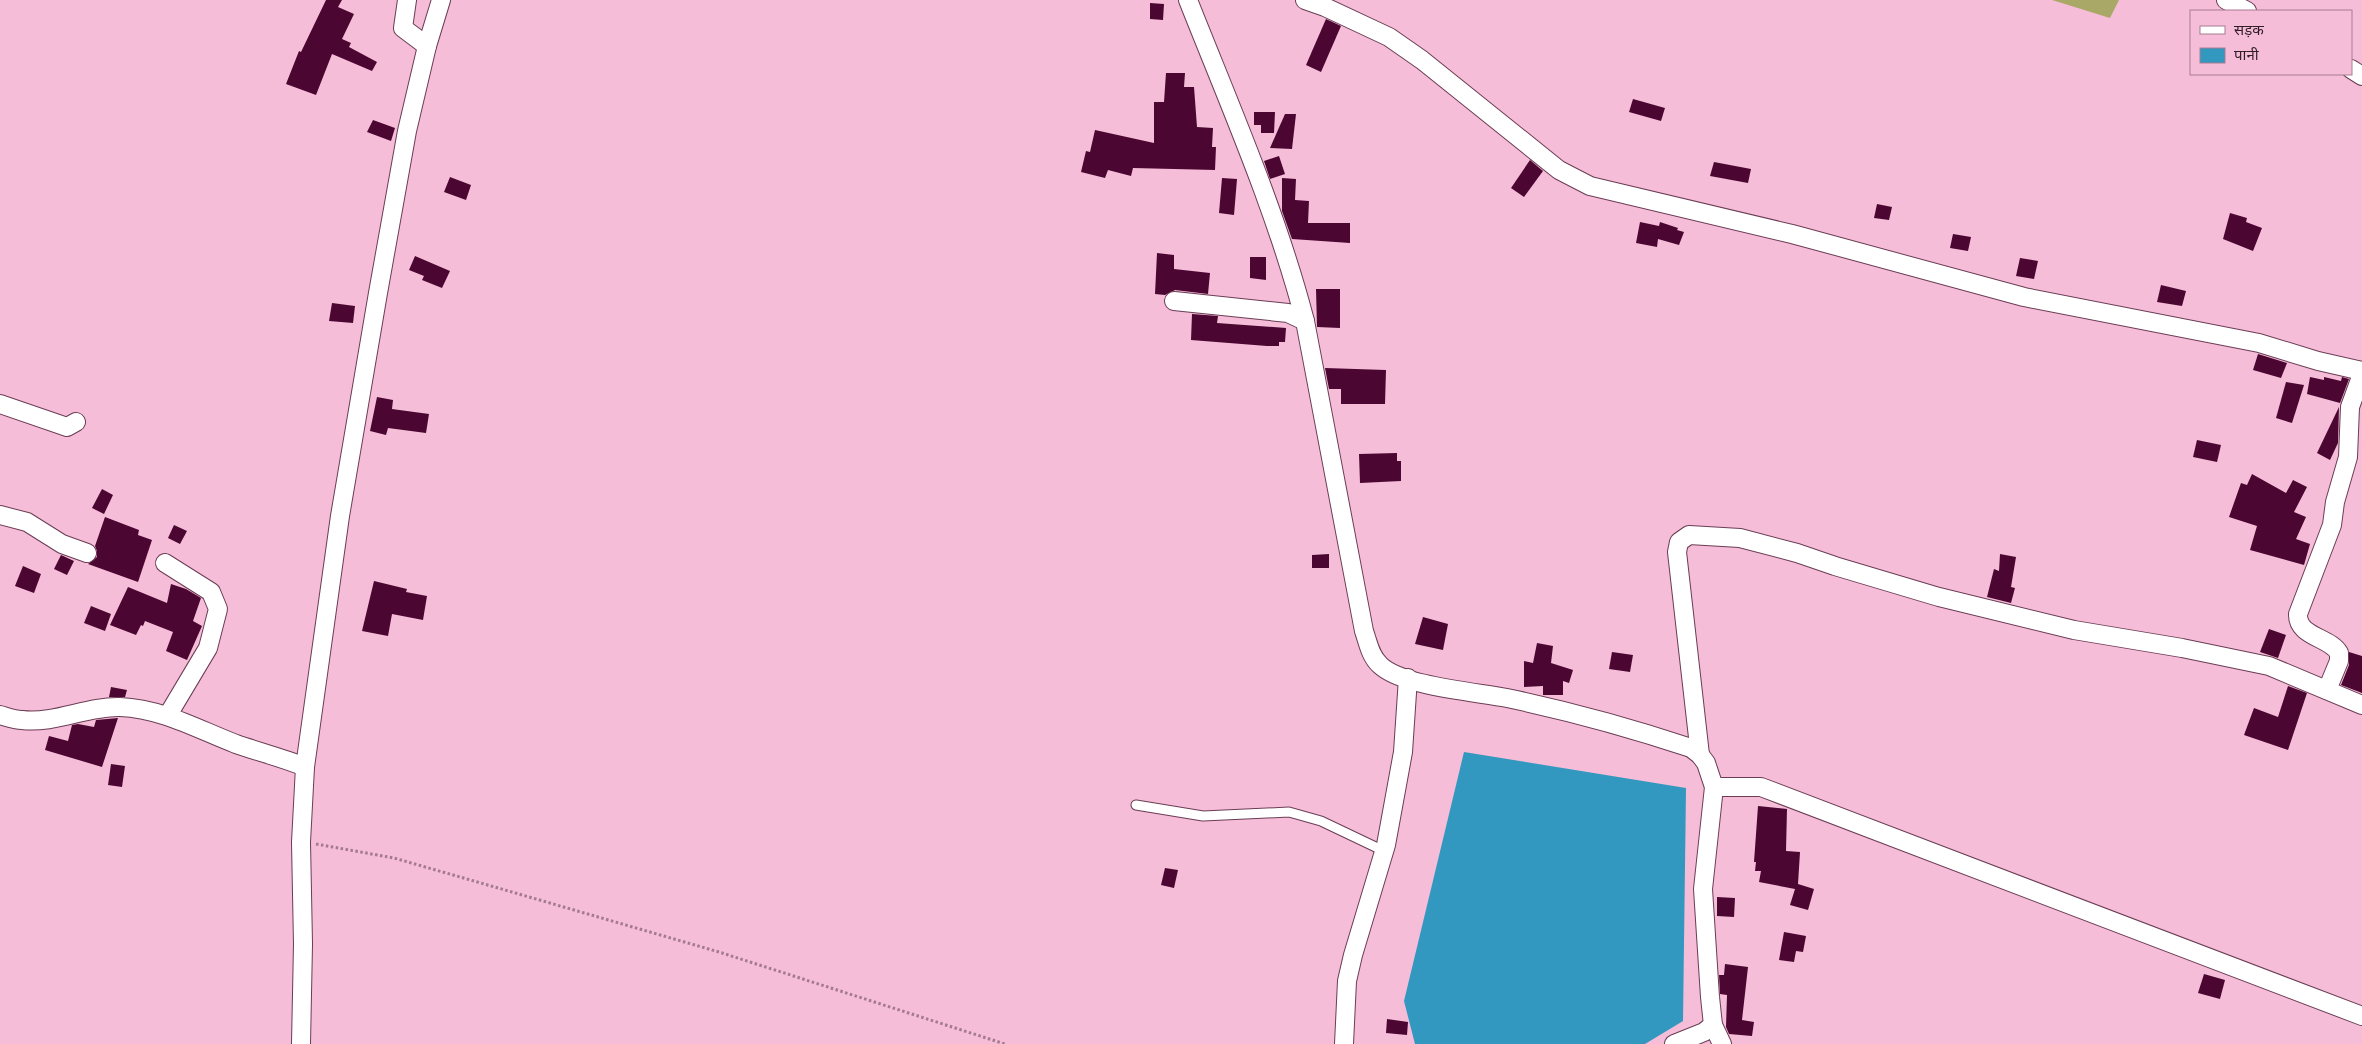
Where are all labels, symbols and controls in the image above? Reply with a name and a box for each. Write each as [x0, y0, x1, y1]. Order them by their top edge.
legend [2190, 10, 2352, 75]
text: सड़क [2234, 21, 2264, 38]
text: पानी [2234, 46, 2260, 63]

